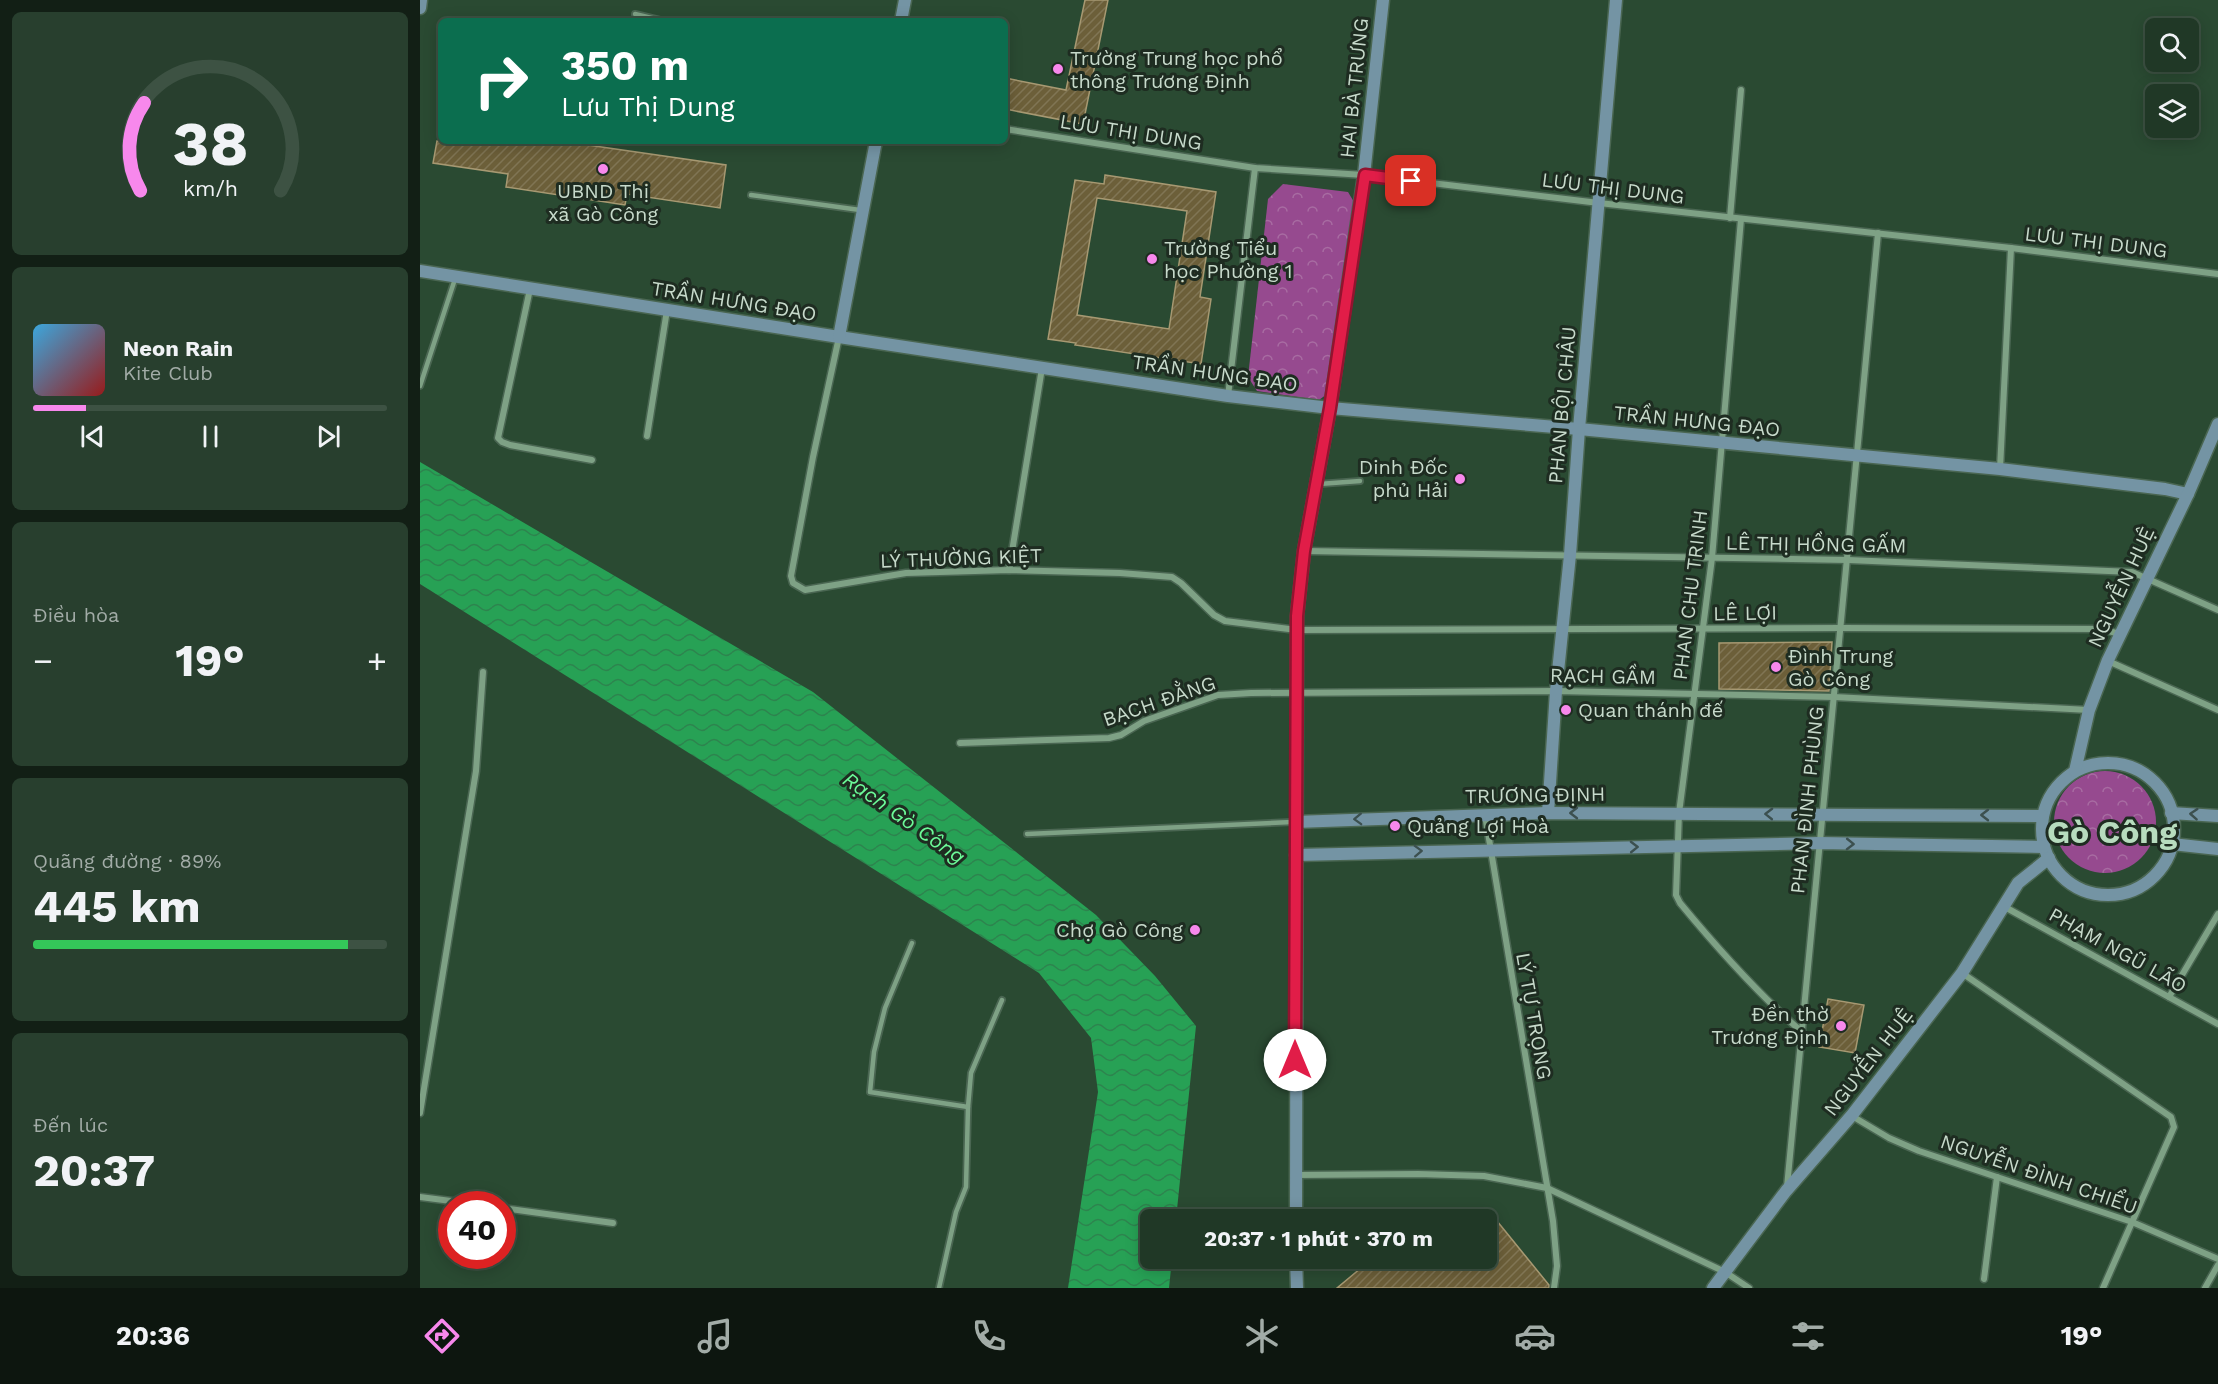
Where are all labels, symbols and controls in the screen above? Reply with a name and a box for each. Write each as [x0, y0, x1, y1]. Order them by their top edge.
street label: HAI BÀ TRƯNG [1335, 17, 1373, 159]
map controls [2145, 18, 2199, 138]
button: search [2145, 18, 2199, 72]
text: 350 m [561, 41, 689, 90]
icon: right [462, 42, 540, 120]
place label: Trường Trung học phổ thông Trương Định [1070, 46, 1283, 93]
marker: Trường Trung học phổ thông Trương Định [1051, 62, 1065, 76]
button: layers [2145, 84, 2199, 138]
text: Lưu Thị Dung [561, 91, 735, 123]
text: 38 [172, 107, 248, 180]
street label: LƯU THỊ DUNG [1058, 109, 1204, 155]
pin [1385, 155, 1436, 206]
marker: UBND Thị xã Gò Công [596, 162, 610, 176]
icon: arrive [1394, 164, 1427, 197]
street label: LƯU THỊ DUNG [1540, 167, 1686, 209]
text: km/h [182, 176, 238, 201]
place label: UBND Thị xã Gò Công [548, 179, 658, 226]
street label: LƯU THỊ DUNG [2023, 221, 2169, 263]
place label: Trường Tiểu học Phường 1 [1164, 236, 1293, 283]
marker: Trường Tiểu học Phường 1 [1145, 252, 1159, 266]
street label: TRẦN HƯNG ĐẠO [650, 275, 818, 326]
street label: PHAN BỘI CHÂU [1543, 325, 1581, 485]
text: Neon Rain [123, 336, 233, 361]
street label: TRẦN HƯNG ĐẠO [1131, 349, 1299, 396]
text: Kite Club [123, 361, 213, 385]
street label: TRẦN HƯNG ĐẠO [1613, 399, 1781, 442]
icon: previous [76, 420, 109, 453]
icon: pause [194, 420, 227, 453]
icon: next [312, 420, 345, 453]
place label: Dinh Đốc phủ Hải [1359, 455, 1448, 502]
marker: Dinh Đốc phủ Hải [1453, 472, 1467, 486]
street label: PHAN CHU TRINH [1668, 509, 1712, 681]
street label: NGUYỄN HUỆ [2081, 522, 2159, 651]
street label: LÊ THỊ HỒNG GẤM [1725, 529, 1907, 558]
street label: LÝ THƯỜNG KIỆT [879, 543, 1043, 573]
street label: LÊ LỢI [1713, 600, 1777, 626]
text: Điều hòa [33, 603, 119, 627]
text: 19° [175, 634, 245, 687]
text: − [33, 641, 53, 680]
text: + [367, 641, 387, 680]
place label: Đình Trung Gò Công [1788, 644, 1894, 691]
marker: Đình Trung Gò Công [1769, 660, 1783, 674]
street label: RẠCH GẦM [1550, 662, 1656, 689]
street label: BẠCH ĐẰNG [1099, 670, 1218, 731]
place label: Quan thánh đế [1578, 698, 1723, 722]
marker: Quan thánh đế [1559, 703, 1573, 717]
street label: PHAN ĐÌNH PHÙNG [1785, 705, 1829, 895]
water label: Rạch Gò Công [838, 766, 970, 869]
street label: TRƯƠNG ĐỊNH [1465, 782, 1605, 808]
one-way arrow [1569, 807, 1578, 819]
one-way arrow [1764, 808, 1773, 820]
one-way arrow [2190, 808, 2199, 821]
one-way arrow [1980, 809, 1989, 822]
one-way arrow [1353, 813, 1362, 825]
district label: Gò Công [2047, 813, 2177, 851]
place label: Quảng Lợi Hoà [1407, 814, 1549, 838]
marker: Quảng Lợi Hoà [1388, 819, 1402, 833]
one-way arrow [1845, 838, 1854, 850]
one-way arrow [1629, 841, 1638, 853]
one-way arrow [1413, 845, 1422, 857]
text: Quãng đường · 89% [33, 849, 221, 873]
text: 445 km [33, 880, 201, 933]
street label: PHẠM NGŨ LÃO [2045, 902, 2191, 998]
place label: Chợ Gò Công [1056, 918, 1183, 942]
marker: Chợ Gò Công [1188, 923, 1202, 937]
street label: LÝ TỰ TRỌNG [1511, 951, 1557, 1081]
place label: Đền thờ Trương Định [1711, 1002, 1829, 1049]
street label: NGUYỄN HUỆ [1817, 1002, 1918, 1121]
marker: Đền thờ Trương Định [1834, 1019, 1848, 1033]
position arrow [1263, 1028, 1327, 1092]
text: Đến lúc [33, 1113, 108, 1137]
street label: NGUYỄN ĐÌNH CHIỂU [1937, 1127, 2141, 1219]
text: 20:37 [33, 1144, 155, 1197]
speed limit sign: 40 [438, 1191, 516, 1269]
text: 20:37 · 1 phút · 370 m [1204, 1226, 1433, 1251]
icon: directions [421, 1315, 463, 1357]
icon: music [694, 1315, 736, 1357]
icon: phone [968, 1315, 1010, 1357]
icon: climate [1241, 1315, 1283, 1357]
icon: car [1514, 1315, 1556, 1357]
icon: filters [1787, 1315, 1829, 1357]
text: 20:36 [116, 1320, 190, 1352]
text: 19° [2061, 1320, 2102, 1352]

